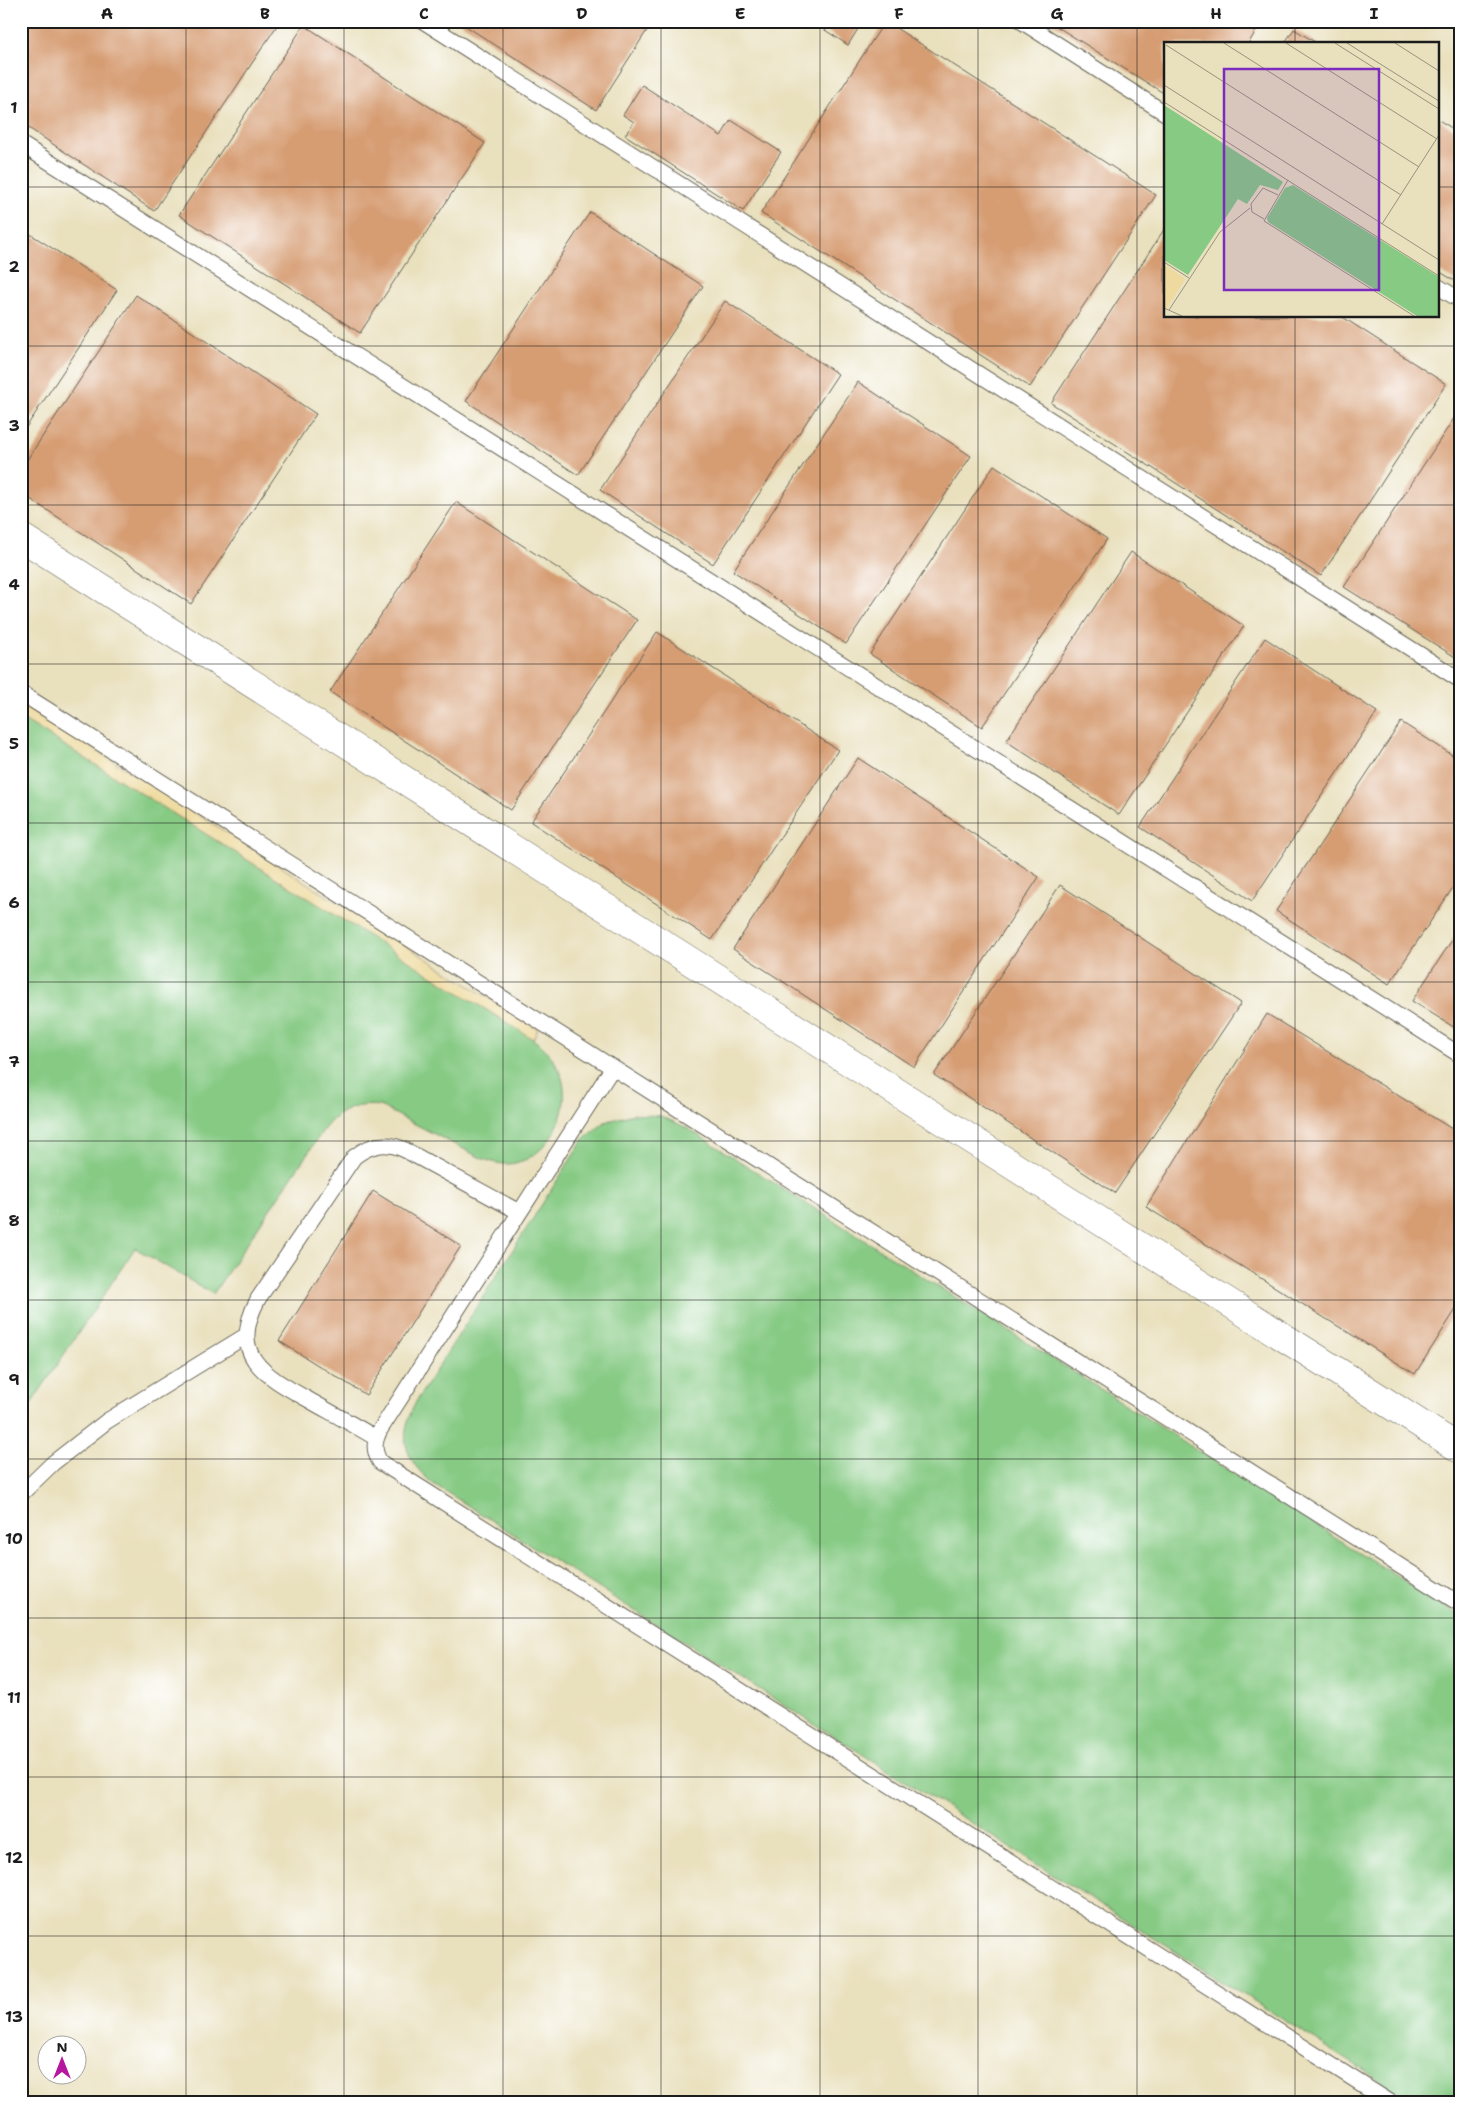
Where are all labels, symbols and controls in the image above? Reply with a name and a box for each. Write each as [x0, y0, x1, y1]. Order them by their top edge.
text: A [101, 3, 113, 24]
text: B [260, 3, 270, 24]
text: C [419, 3, 429, 24]
text: D [576, 3, 588, 24]
text: E [735, 3, 745, 24]
text: F [894, 3, 904, 24]
text: G [1051, 3, 1064, 24]
text: H [1210, 3, 1222, 24]
text: I [1370, 3, 1379, 24]
inset map [1164, 42, 1438, 318]
text: 1 [10, 97, 18, 118]
text: 2 [8, 256, 20, 277]
text: 3 [8, 415, 20, 436]
text: 4 [8, 574, 20, 595]
text: 5 [9, 733, 19, 754]
text: 6 [8, 892, 20, 913]
text: 7 [8, 1051, 20, 1072]
text: 8 [8, 1210, 20, 1231]
text: 9 [8, 1369, 20, 1390]
text: 10 [5, 1528, 23, 1549]
text: 11 [7, 1687, 21, 1708]
text: 12 [5, 1847, 23, 1868]
text: 13 [5, 2006, 23, 2027]
north arrow [38, 2036, 88, 2086]
text: N [56, 2038, 68, 2056]

